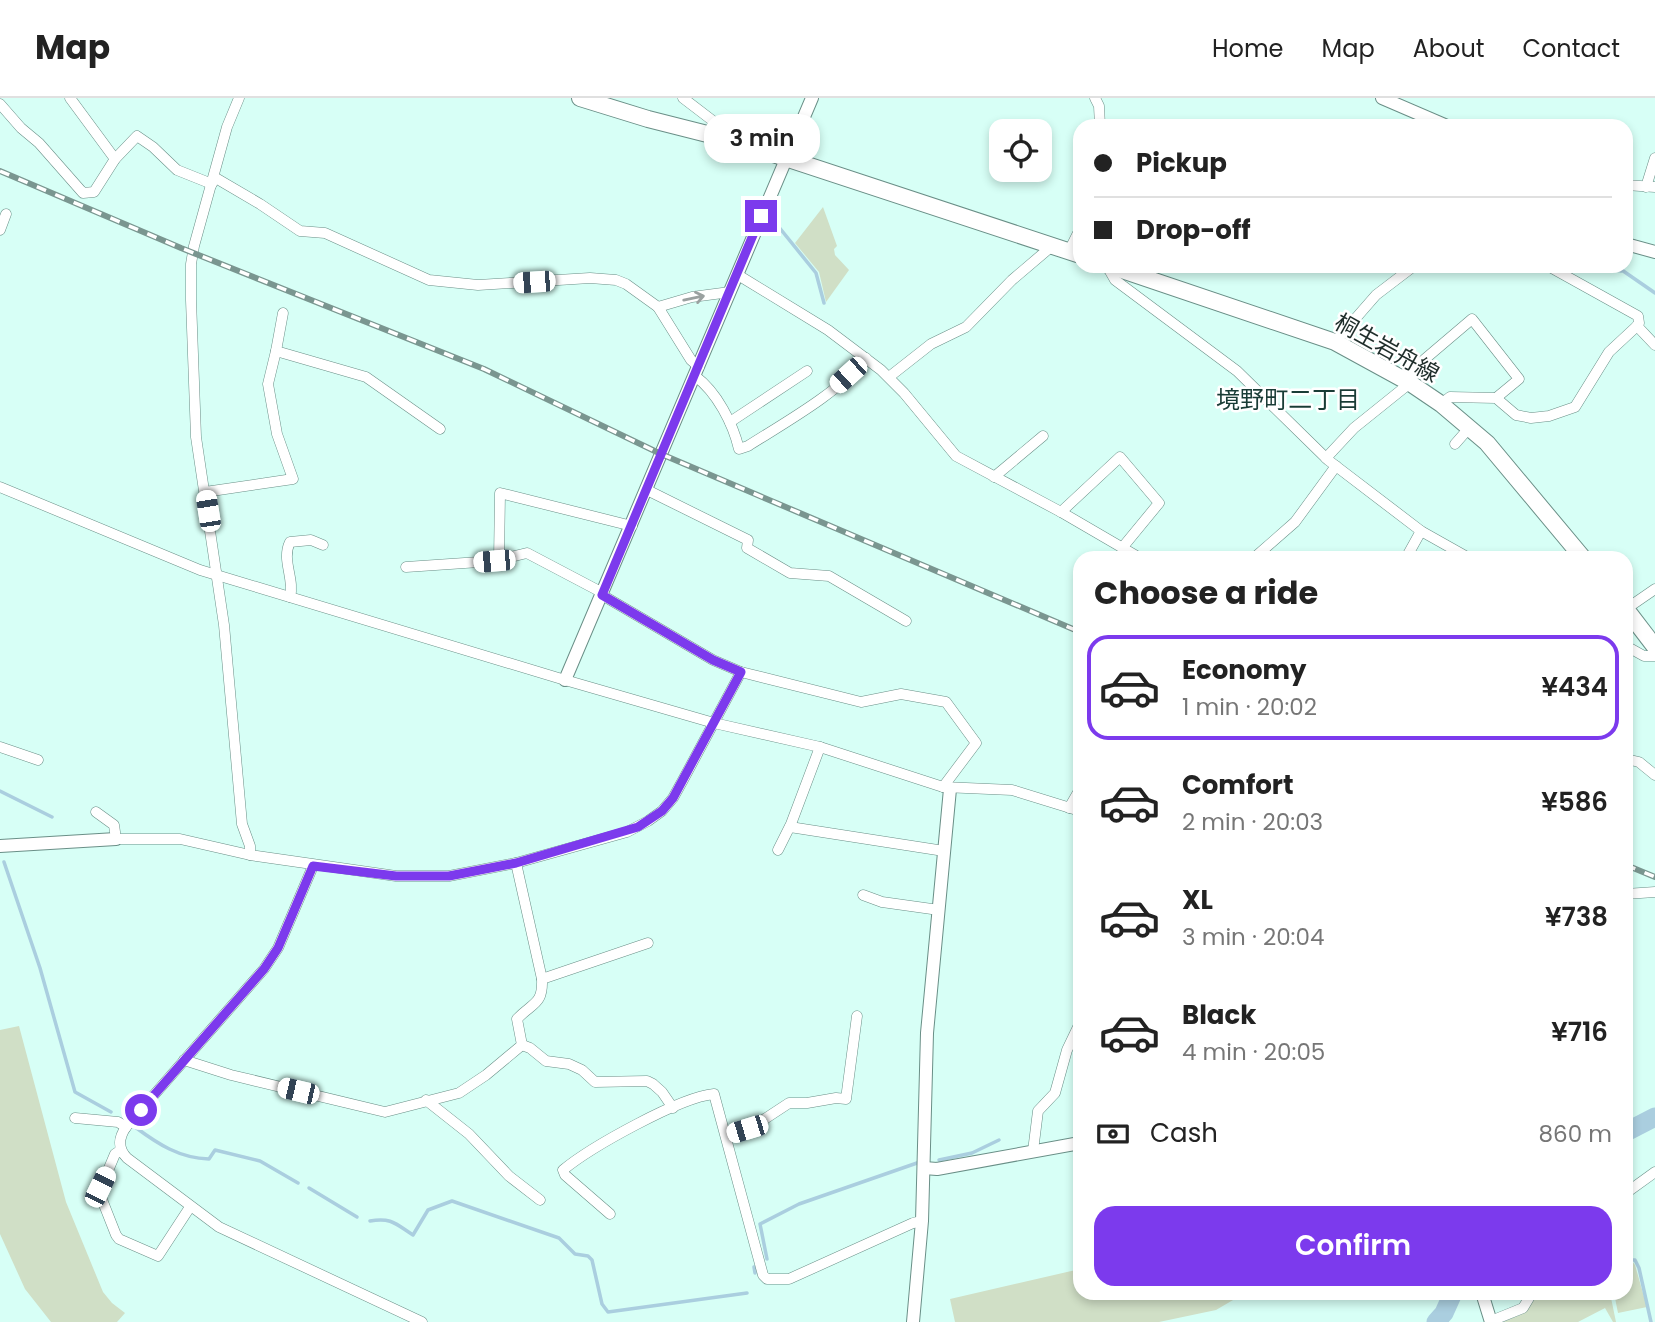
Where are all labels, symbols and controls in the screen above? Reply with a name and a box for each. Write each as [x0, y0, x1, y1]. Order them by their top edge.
text: Map [35, 24, 110, 71]
text: Home [1212, 32, 1284, 65]
text: Map [1322, 32, 1375, 65]
text: About [1413, 32, 1484, 65]
text: Contact [1522, 32, 1620, 65]
callout: 3 min [703, 115, 819, 164]
map controls [989, 119, 1052, 182]
button: locate [989, 119, 1052, 182]
text: 3 min [730, 122, 794, 154]
text: Pickup [1136, 145, 1227, 181]
route end [745, 200, 777, 232]
text: Drop-off [1136, 212, 1251, 248]
car [513, 270, 556, 294]
one-way arrow [682, 290, 705, 304]
street label: 桐生岩舟線 [1329, 306, 1445, 390]
car [826, 353, 871, 397]
district label: 境野町二丁目 [1216, 383, 1360, 416]
car [195, 489, 222, 533]
car [473, 549, 516, 573]
text: Choose a ride [1094, 570, 1318, 615]
text: Economy [1182, 652, 1306, 688]
icon: car [1098, 656, 1161, 719]
text: ¥434 [1542, 669, 1608, 705]
text: 1 min · 20:02 [1182, 691, 1317, 723]
text: Comfort [1182, 767, 1294, 803]
icon: car [1098, 771, 1161, 834]
text: ¥586 [1541, 784, 1608, 820]
text: 2 min · 20:03 [1182, 806, 1323, 838]
text: XL [1182, 882, 1213, 918]
icon: car [1098, 886, 1161, 949]
text: ¥738 [1545, 899, 1608, 935]
text: 3 min · 20:04 [1182, 921, 1324, 953]
text: Black [1182, 997, 1256, 1033]
icon: car [1098, 1001, 1161, 1064]
text: ¥716 [1551, 1014, 1608, 1050]
text: 4 min · 20:05 [1182, 1036, 1325, 1068]
car [276, 1076, 321, 1106]
route start [125, 1094, 157, 1126]
car [724, 1113, 771, 1145]
icon: cash [1094, 1115, 1132, 1153]
text: Cash [1150, 1115, 1218, 1151]
text: 860 m [1539, 1118, 1612, 1150]
car [82, 1164, 119, 1210]
button: Confirm [1094, 1206, 1612, 1286]

